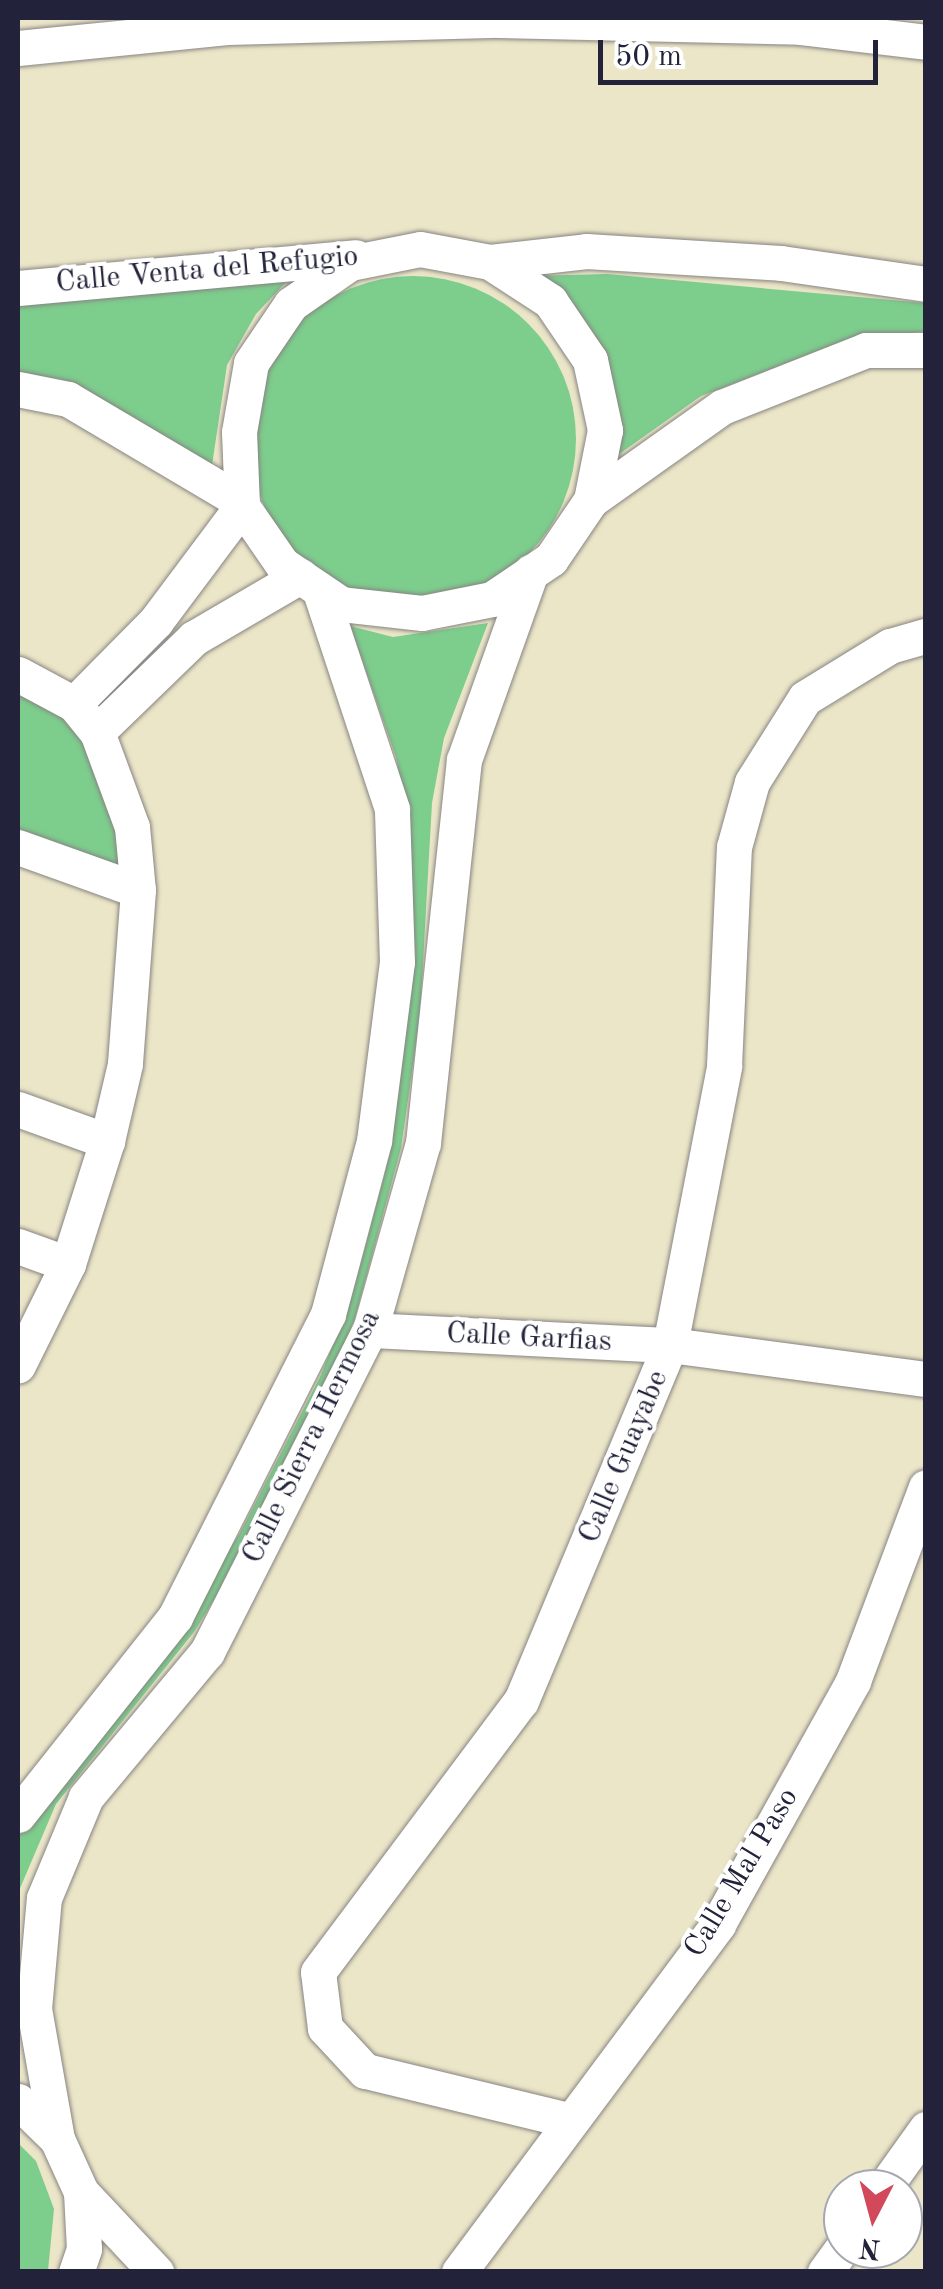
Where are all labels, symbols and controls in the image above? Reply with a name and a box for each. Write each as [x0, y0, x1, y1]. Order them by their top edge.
scale bar [603, 20, 883, 82]
text: 50 m [615, 42, 682, 72]
street label: Calle Venta del Refugio [54, 239, 360, 301]
street label: Calle Sierra Hermosa [235, 1304, 389, 1570]
street label: Calle Garfias [445, 1316, 613, 1360]
street label: Calle Guayabe [571, 1365, 677, 1549]
street label: Calle Mal Paso [677, 1782, 807, 1964]
north arrow [823, 2169, 923, 2269]
text: N [858, 2232, 882, 2262]

